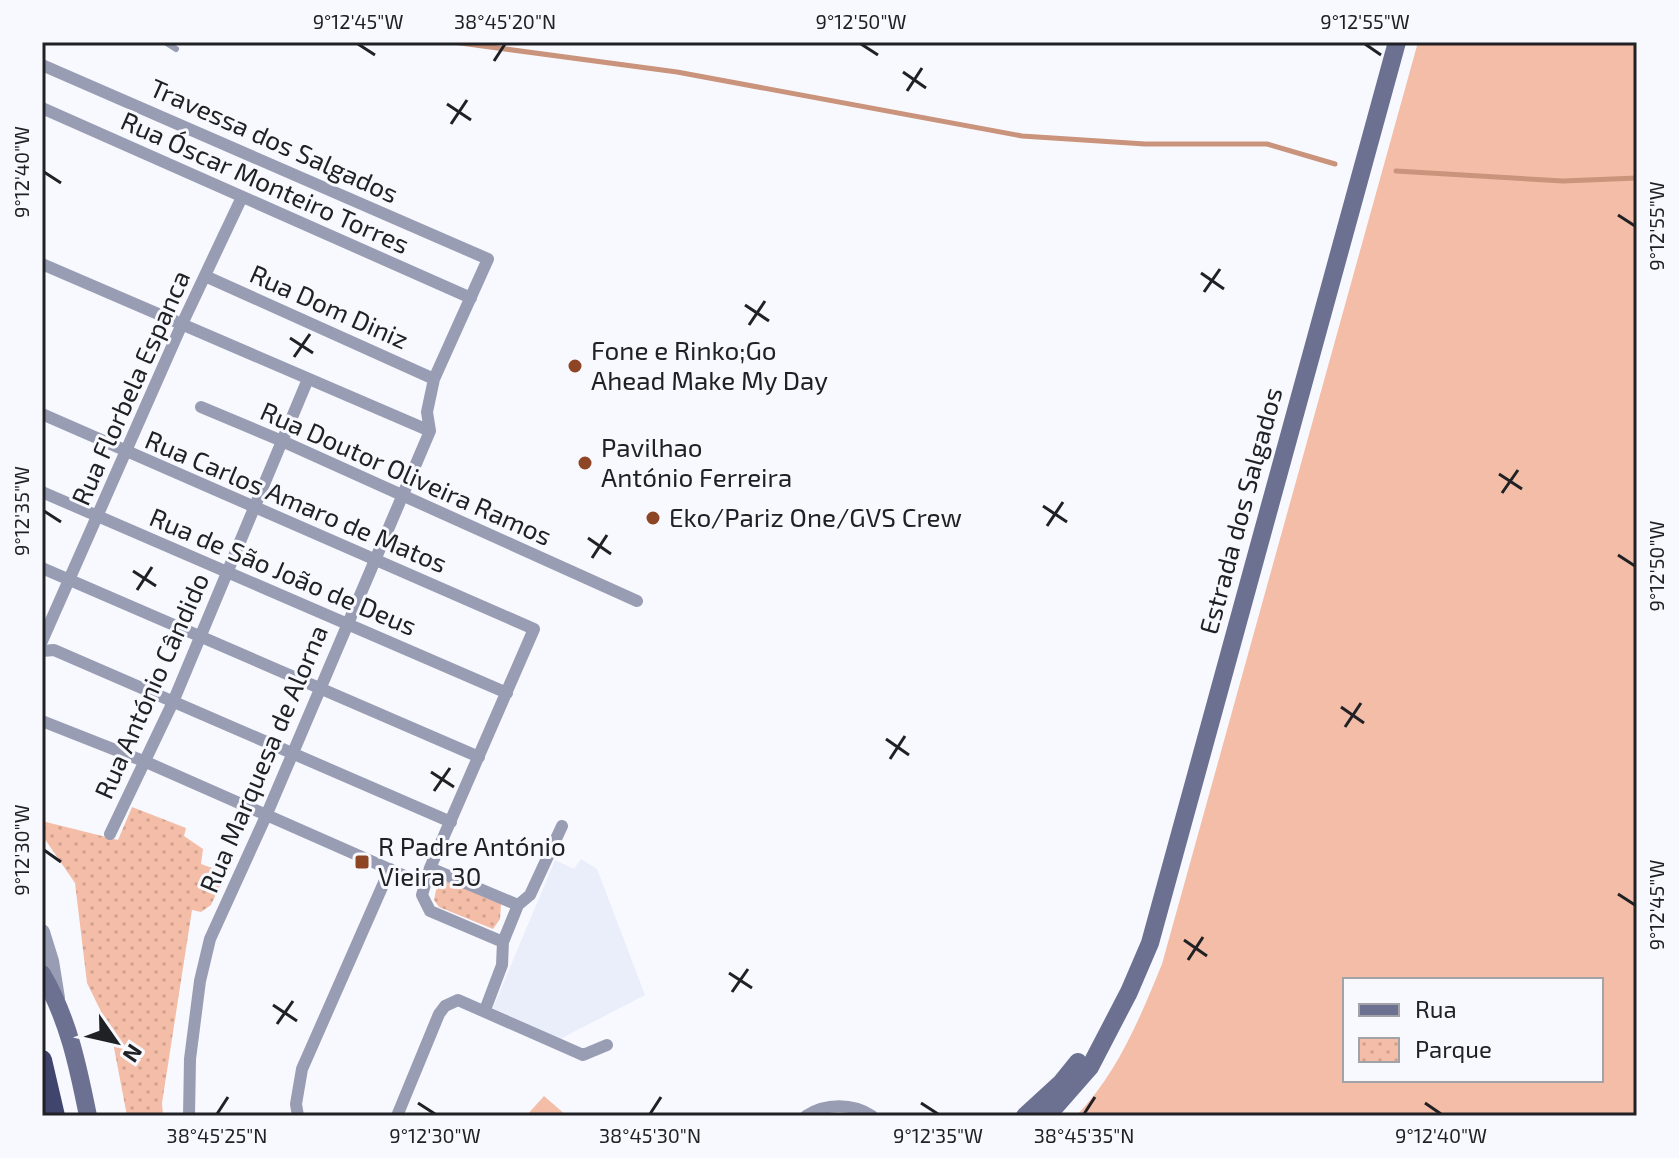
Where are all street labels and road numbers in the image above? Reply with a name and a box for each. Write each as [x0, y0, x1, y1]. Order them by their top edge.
street label: Travessa dos Salgados [146, 71, 403, 208]
street label: Rua Óscar Monteiro Torres [117, 104, 414, 259]
street label: Rua Dom Diniz [246, 257, 414, 354]
street label: Rua Florbela Espanca [64, 265, 195, 510]
street label: Estrada dos Salgados [1192, 384, 1287, 637]
street label: Rua Doutor Oliveira Ramos [256, 394, 557, 551]
street label: Rua Carlos Amaro de Matos [141, 423, 452, 578]
street label: Rua de São João de Deus [145, 500, 422, 641]
street label: Rua António Cândido [87, 568, 214, 803]
street label: Rua Marquesa de Alorna [192, 620, 333, 897]

